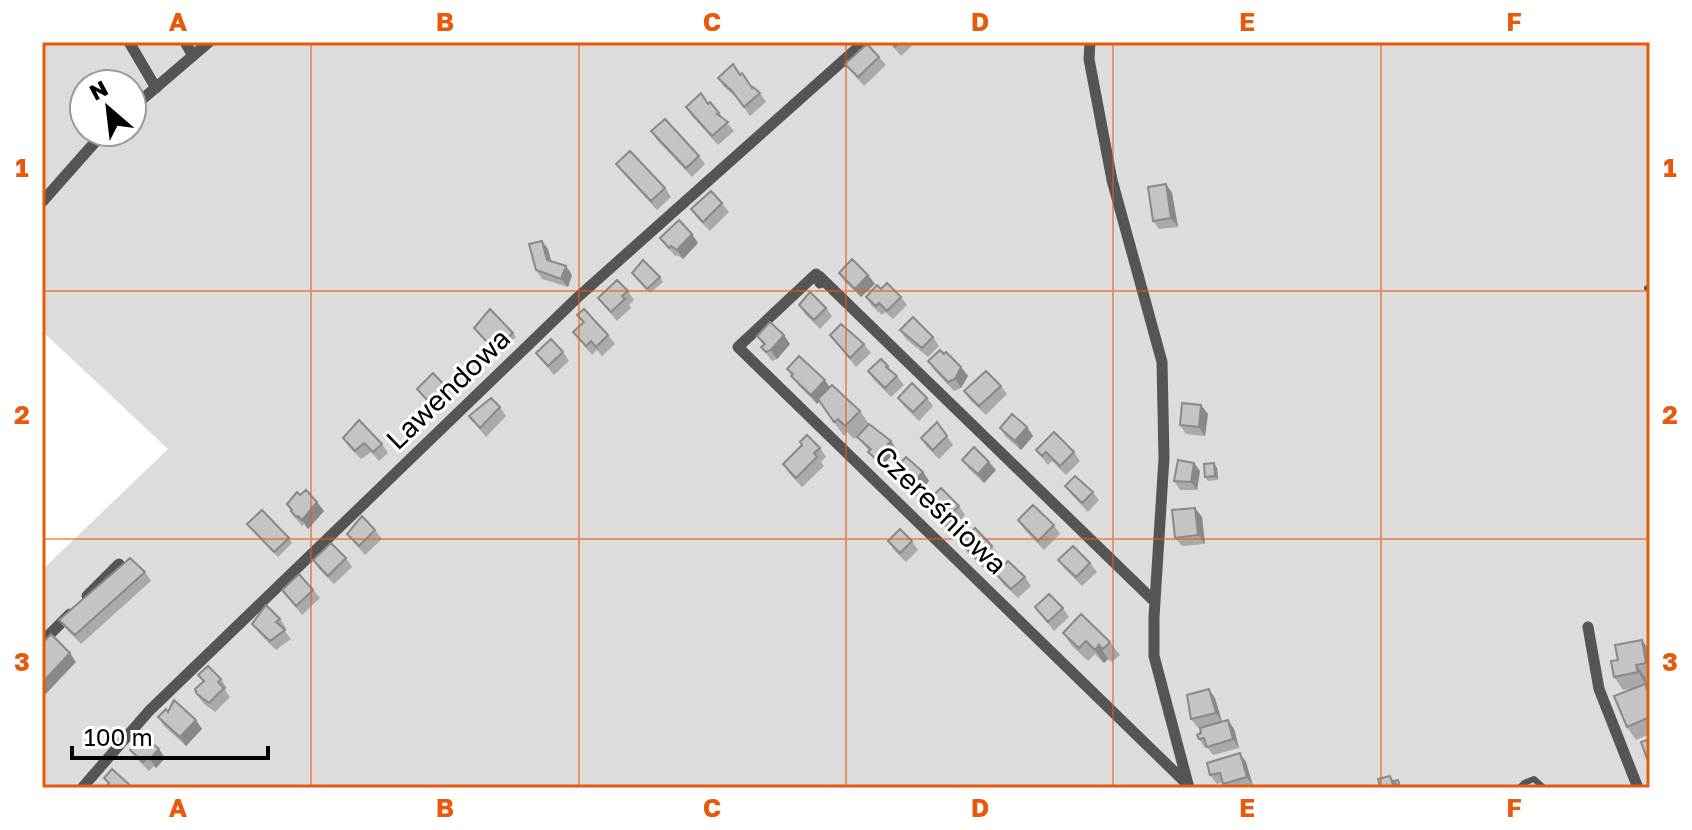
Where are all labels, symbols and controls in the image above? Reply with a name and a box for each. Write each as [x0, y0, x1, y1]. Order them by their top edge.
text: A [169, 6, 188, 37]
text: B [436, 6, 454, 37]
text: C [703, 6, 721, 37]
text: D [971, 6, 989, 37]
text: E [1239, 6, 1255, 37]
text: F [1506, 6, 1522, 37]
north arrow [68, 68, 148, 148]
text: N [85, 74, 112, 106]
text: 1 [15, 152, 29, 183]
text: 1 [1663, 152, 1677, 183]
street label: Lawendowa [379, 321, 516, 456]
text: 2 [14, 399, 30, 430]
text: 2 [1662, 399, 1678, 430]
street label: Czereśniowa [869, 439, 1014, 581]
text: 3 [14, 646, 30, 677]
text: 3 [1662, 646, 1678, 677]
scale bar [72, 710, 268, 760]
text: 100 m [84, 722, 153, 751]
text: A [169, 792, 188, 823]
text: B [436, 792, 454, 823]
text: C [703, 792, 721, 823]
text: D [971, 792, 989, 823]
text: E [1239, 792, 1255, 823]
text: F [1506, 792, 1522, 823]

